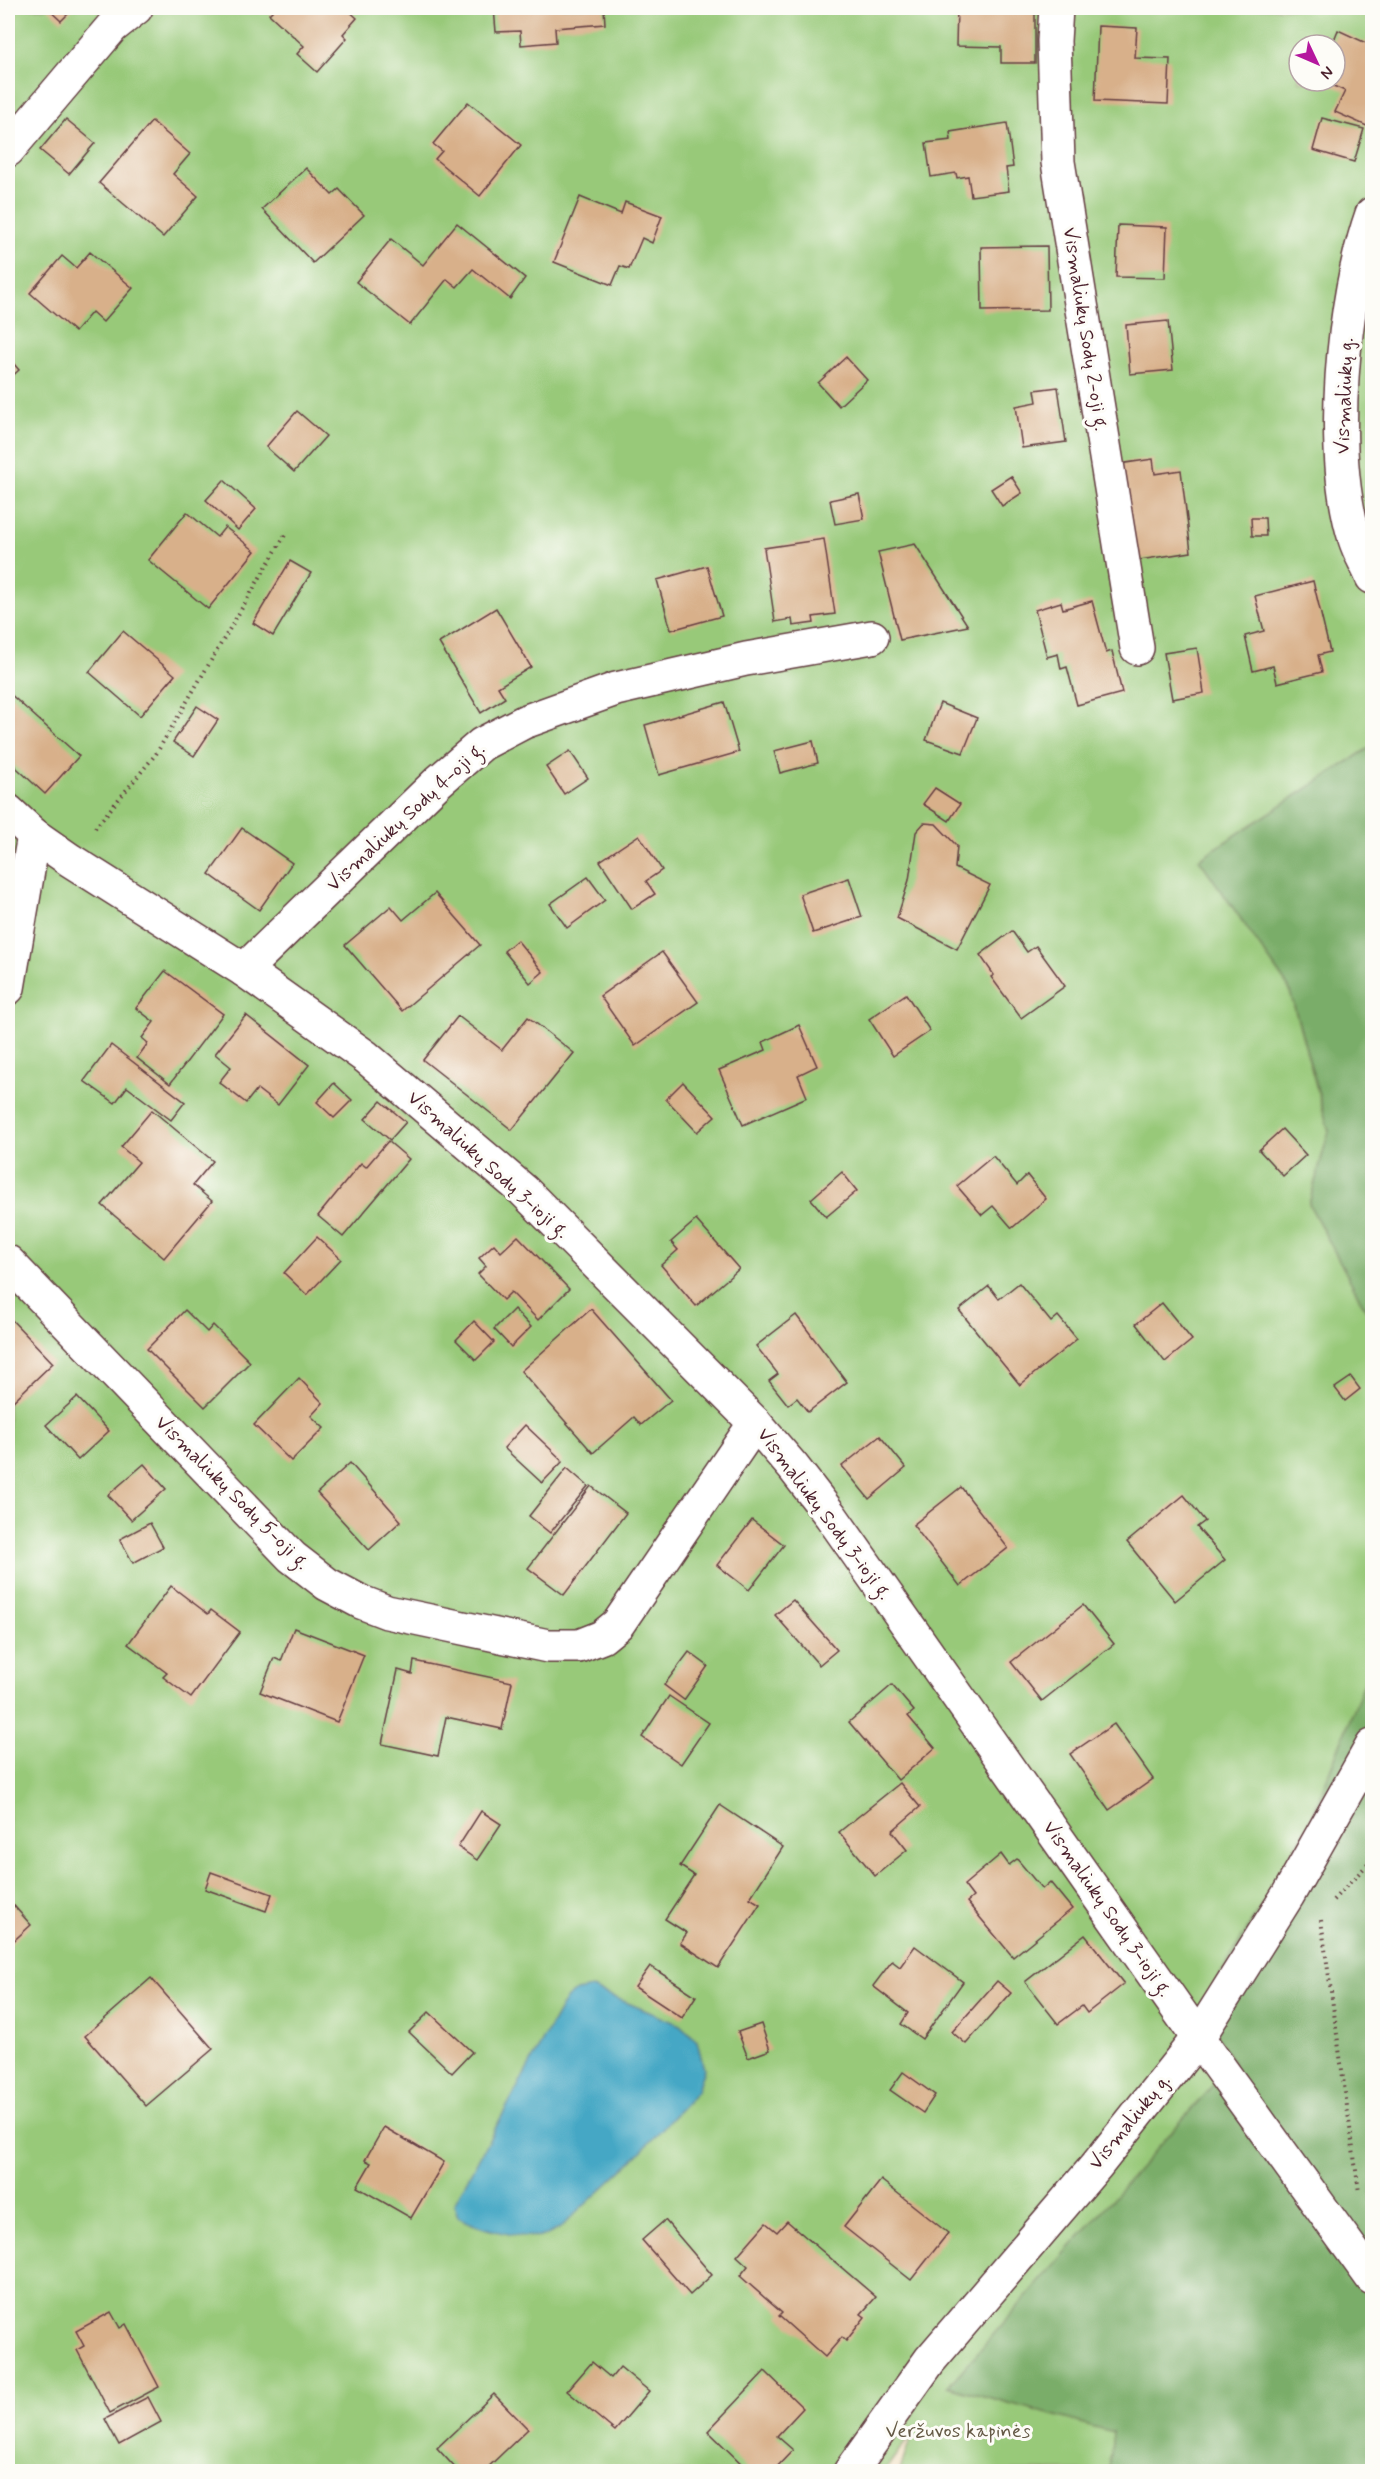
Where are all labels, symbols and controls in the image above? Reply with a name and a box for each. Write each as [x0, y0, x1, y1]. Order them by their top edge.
north arrow [1287, 33, 1347, 93]
text: N [1315, 61, 1338, 84]
street label: Vismaliukų Sodų 2-oji g. [1054, 225, 1114, 433]
street label: Vismaliukų g. [1329, 337, 1361, 455]
street label: Vismaliukų Sodų 4-oji g. [321, 736, 493, 899]
street label: Vismaliukų Sodų 3-ioji g. [400, 1085, 575, 1247]
street label: Vismaliukų Sodų 5-oji g. [147, 1410, 315, 1578]
street label: Vismaliukų Sodų 3-ioji g. [749, 1422, 898, 1607]
street label: Vismaliukų Sodų 3-ioji g. [1034, 1816, 1178, 2004]
street label: Vismaliukų g. [1083, 2068, 1177, 2176]
park label: Veržuvos kapinės [886, 2418, 1031, 2445]

